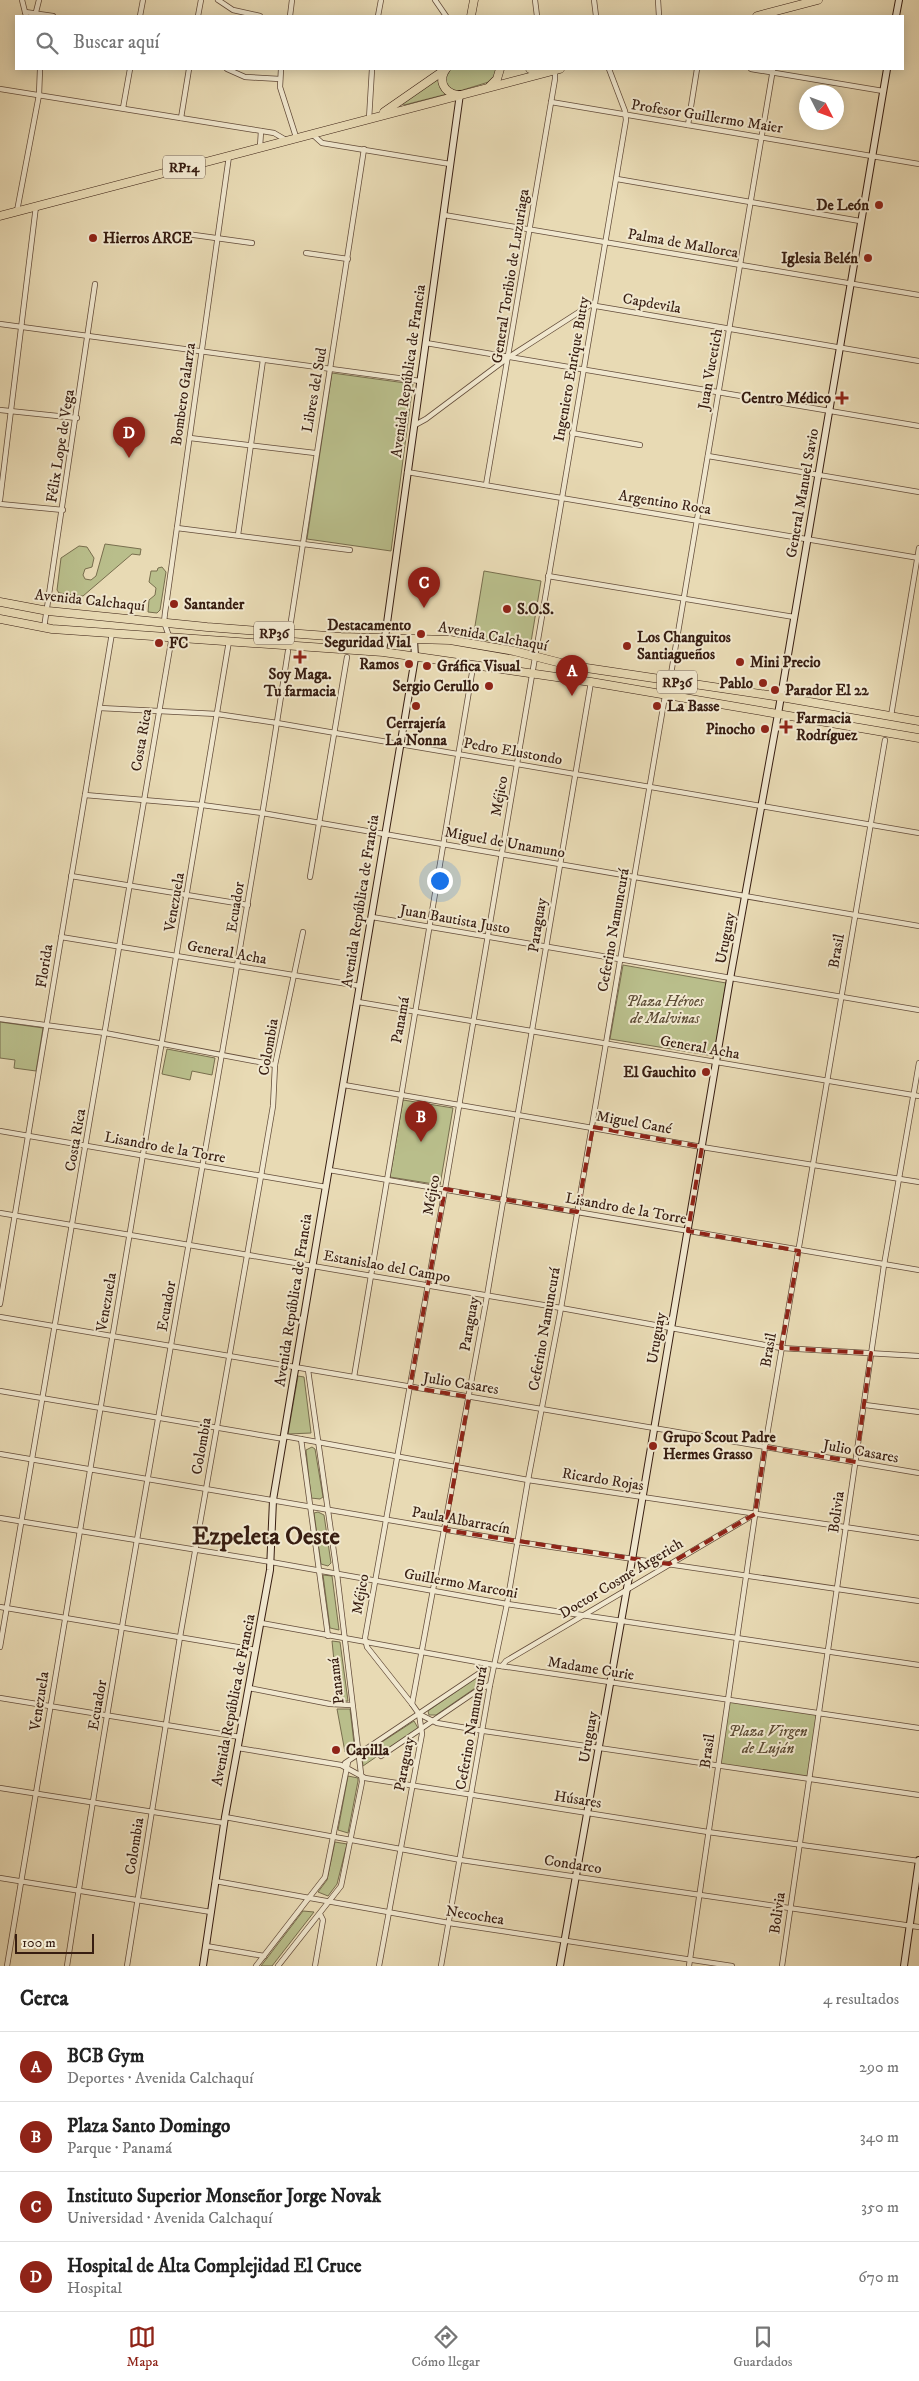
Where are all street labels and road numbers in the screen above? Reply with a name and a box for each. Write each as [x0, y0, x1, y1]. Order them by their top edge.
street label: Profesor Guillermo Maier [630, 95, 785, 138]
road number: RP14 [163, 156, 205, 178]
street label: General Toribio de Luzuriaga [487, 187, 534, 365]
street label: Palma de Mallorca [626, 224, 740, 263]
street label: Avenida República de Francia [387, 283, 430, 459]
street label: Capdevila [621, 289, 683, 318]
street label: Ingeniero Enrique Butty [549, 294, 594, 443]
street label: Juan Vucetich [694, 327, 727, 413]
street label: Bombero Galarza [167, 341, 200, 447]
street label: Libres del Sud [298, 346, 331, 434]
street label: Félix Lope de Vega [42, 387, 79, 504]
street label: General Manuel Savio [782, 427, 823, 559]
street label: Argentino Roca [617, 486, 713, 519]
street label: Avenida Calchaquí [34, 585, 147, 616]
street label: Avenida Calchaquí [437, 618, 550, 656]
road number: RP36 [254, 622, 294, 644]
road number: RP36 [657, 670, 697, 694]
street label: Costa Rica [127, 707, 156, 773]
street label: Pedro Elustondo [462, 733, 564, 770]
street label: Méjico [487, 774, 512, 818]
street label: Avenida República de Francia [337, 813, 384, 989]
street label: Miguel de Unamuno [443, 823, 567, 862]
street label: Ceferino Namuncurá [593, 866, 634, 993]
street label: Venezuela [160, 870, 189, 934]
street label: Ecuador [222, 880, 249, 934]
street label: Paraguay [524, 896, 551, 954]
street label: Juan Bautista Justo [396, 900, 512, 939]
street label: Uruguay [711, 910, 740, 965]
street label: Brasil [824, 932, 849, 970]
street label: General Acha [186, 936, 269, 969]
street label: Florida [32, 942, 57, 989]
street label: Panamá [387, 995, 414, 1045]
street label: Colombia [254, 1017, 283, 1077]
street label: General Acha [659, 1031, 742, 1064]
street label: Costa Rica [61, 1107, 90, 1173]
street label: Miguel Cané [595, 1107, 674, 1139]
street label: Lisandro de la Torre [103, 1127, 227, 1168]
street label: Méjico [419, 1173, 444, 1217]
street label: Lisandro de la Torre [564, 1188, 688, 1229]
street label: Avenida República de Francia [270, 1212, 317, 1388]
street label: Estanislao del Campo [322, 1246, 452, 1287]
street label: Ceferino Namuncurá [524, 1265, 565, 1392]
street label: Venezuela [92, 1270, 121, 1334]
street label: Ecuador [153, 1279, 180, 1333]
street label: Paraguay [455, 1294, 484, 1353]
street label: Uruguay [643, 1310, 671, 1365]
street label: Brasil [756, 1331, 781, 1369]
street label: Julio Casares [420, 1368, 500, 1399]
street label: Colombia [187, 1416, 216, 1476]
street label: Julio Casares [820, 1435, 900, 1467]
street label: Ricardo Rojas [561, 1464, 645, 1495]
street label: Bolivia [824, 1489, 849, 1534]
street label: Paula Albarracín [410, 1502, 512, 1539]
street label: Doctor Cosme Argerich [556, 1534, 687, 1623]
street label: Guillermo Marconi [403, 1564, 519, 1603]
street label: Méjico [348, 1572, 373, 1616]
street label: Avenida República de Francia [207, 1612, 260, 1788]
street label: Madame Curie [546, 1652, 636, 1685]
street label: Panamá [324, 1656, 349, 1705]
street label: Ceferino Namuncurá [451, 1664, 492, 1791]
street label: Venezuela [25, 1669, 54, 1733]
street label: Ecuador [84, 1678, 111, 1732]
street label: Uruguay [575, 1709, 603, 1764]
street label: Brasil [696, 1732, 719, 1770]
street label: Paraguay [390, 1734, 419, 1793]
street label: Húsares [553, 1786, 603, 1813]
street label: Colombia [121, 1816, 148, 1876]
street label: Condarco [543, 1851, 603, 1878]
street label: Bolivia [765, 1890, 790, 1935]
street label: Necochea [444, 1902, 506, 1930]

